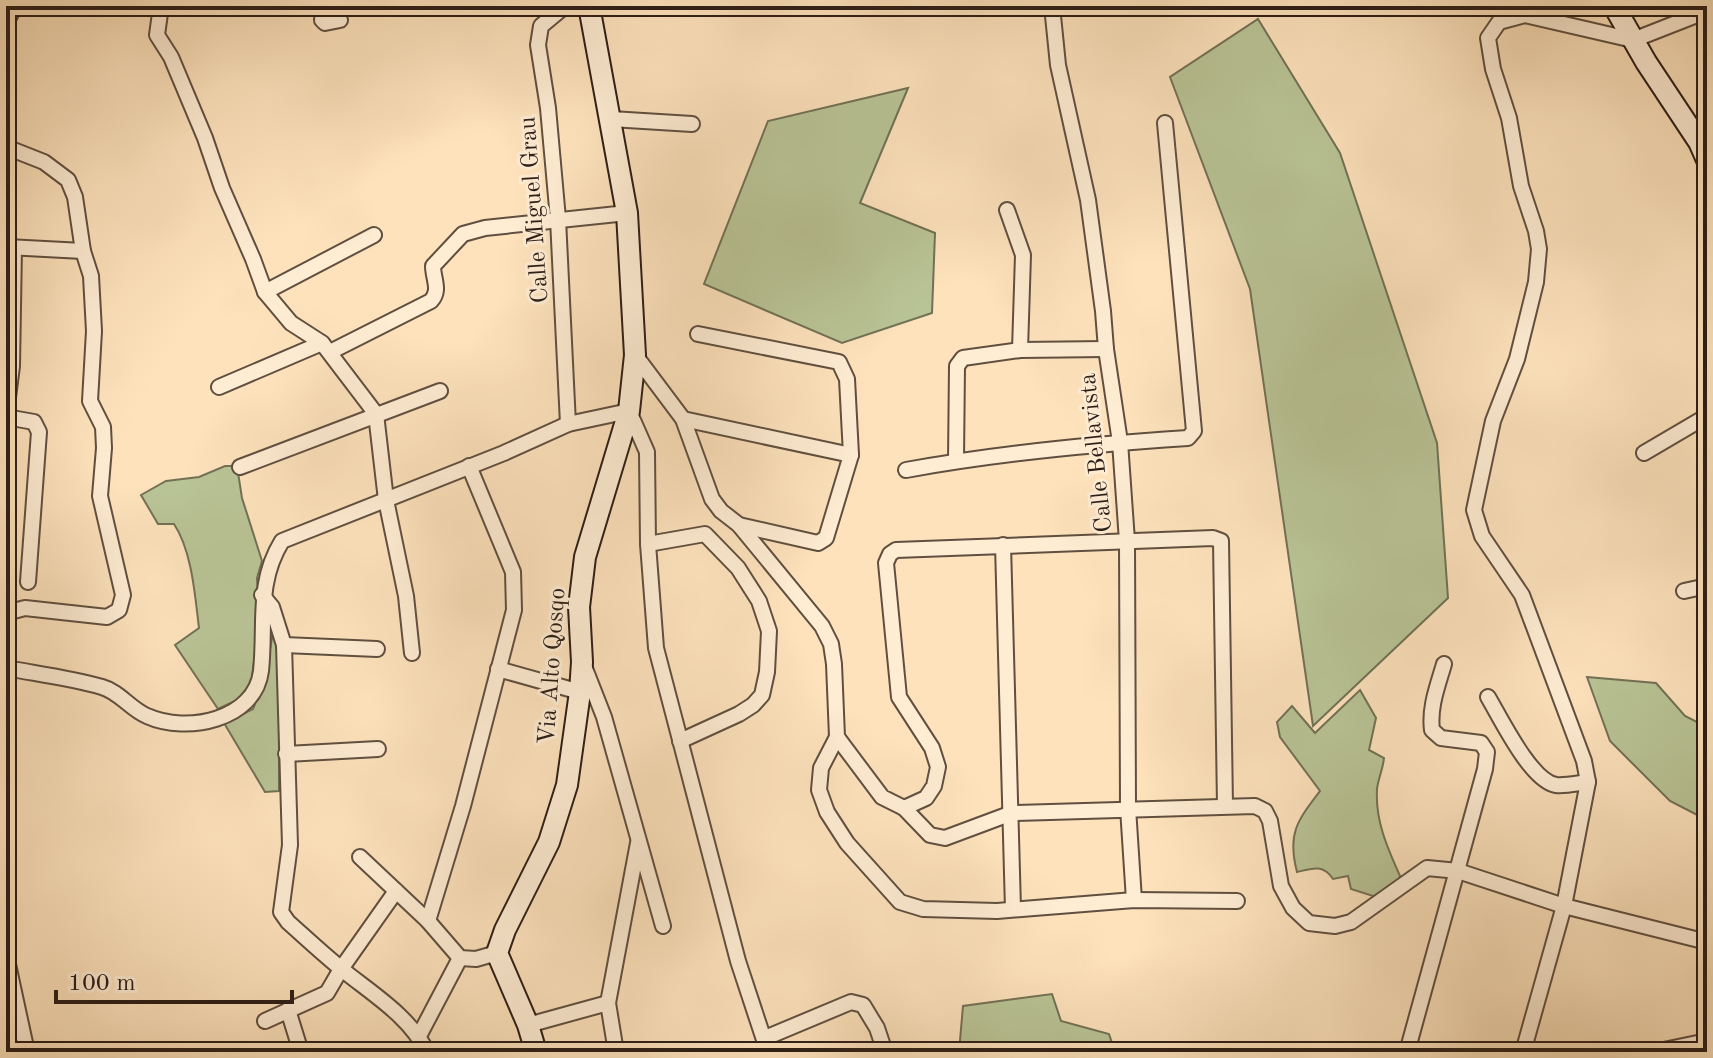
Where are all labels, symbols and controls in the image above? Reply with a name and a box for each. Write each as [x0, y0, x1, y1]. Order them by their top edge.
street label: Calle Miguel Grau [516, 116, 553, 304]
street label: Calle Bellavista [1077, 372, 1117, 534]
street label: Via Alto Qosqo [536, 587, 570, 746]
scale bar [56, 954, 292, 1004]
text: 100 m [68, 972, 136, 996]

